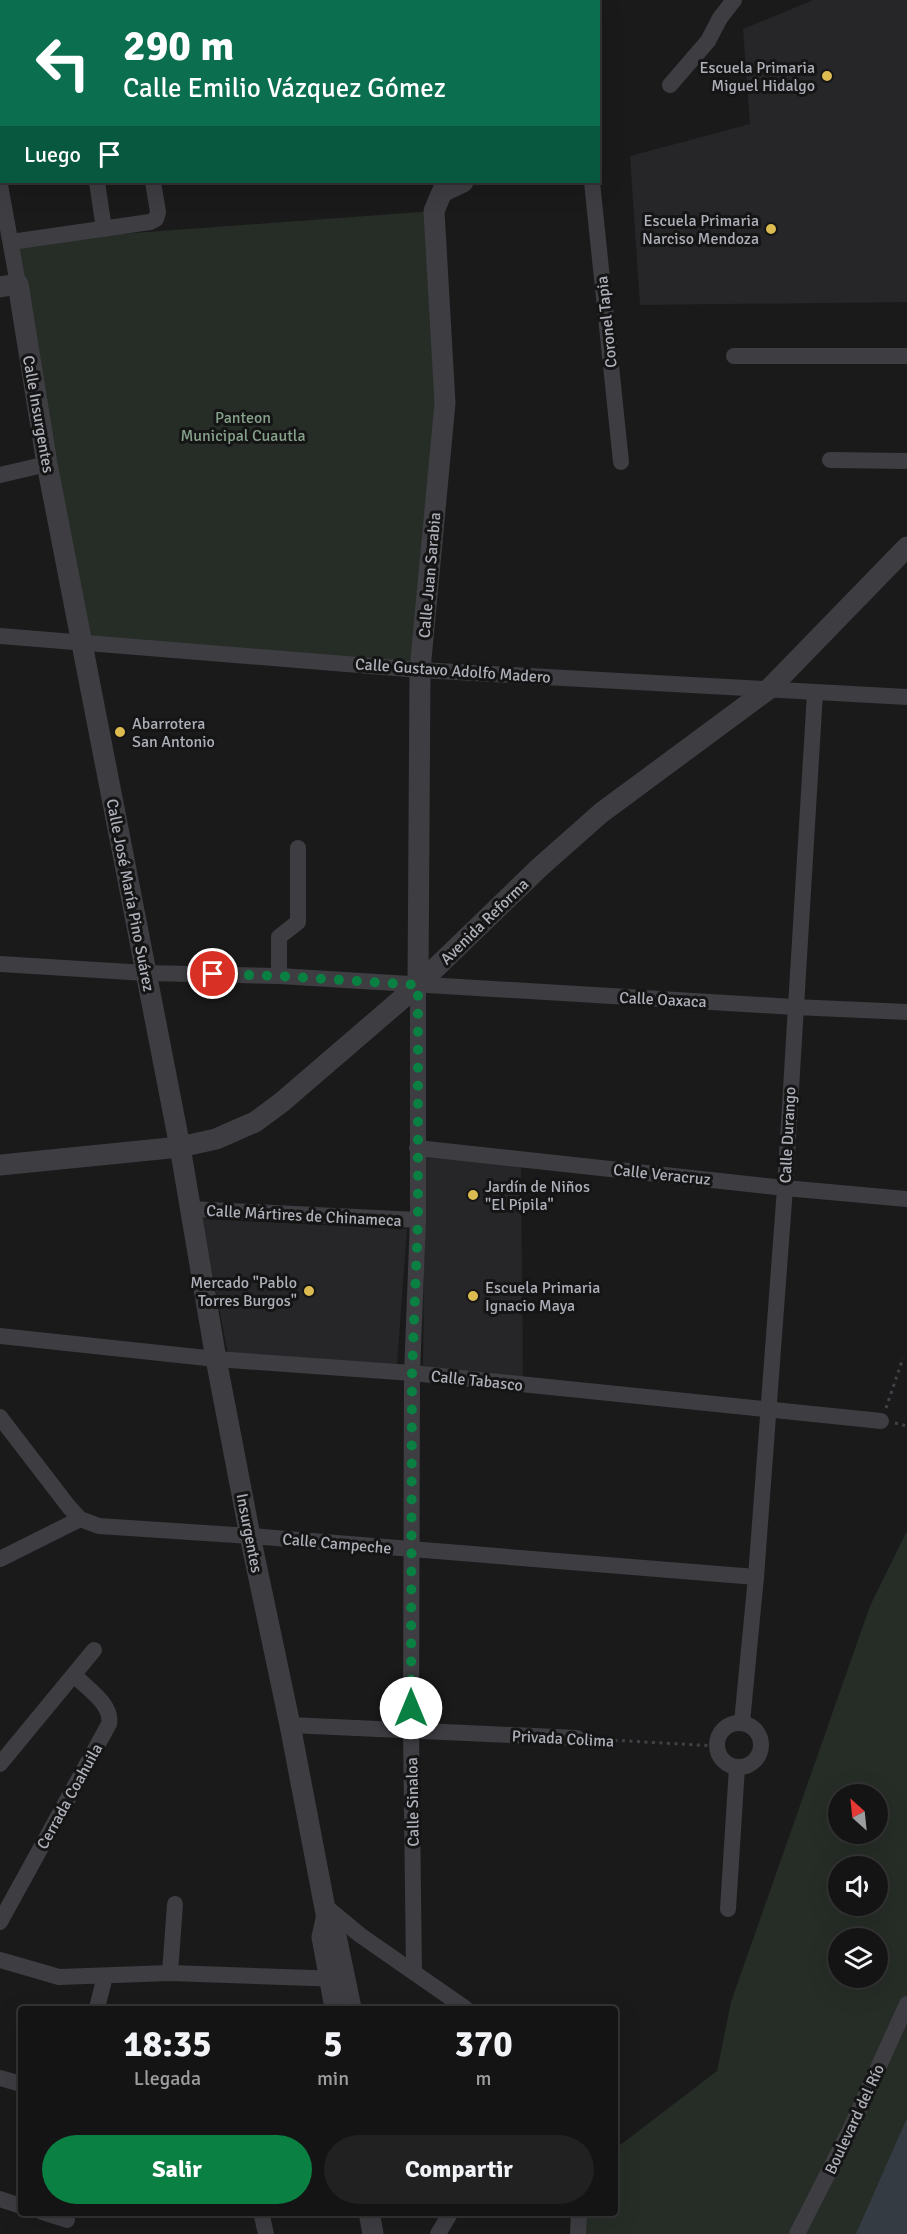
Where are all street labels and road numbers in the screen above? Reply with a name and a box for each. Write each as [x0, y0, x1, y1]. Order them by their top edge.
street label: Coronel Tapia [592, 275, 622, 369]
street label: Calle Insurgentes [18, 354, 58, 474]
street label: Calle Juan Sarabia [415, 511, 445, 639]
street label: Calle Gustavo Adolfo Madero [354, 654, 551, 688]
street label: Calle José María Pino Suárez [102, 797, 159, 993]
street label: Avenida Reforma [436, 874, 533, 969]
street label: Calle Oaxaca [619, 988, 707, 1012]
street label: Calle Durango [775, 1086, 801, 1184]
street label: Calle Veracruz [612, 1160, 712, 1190]
street label: Calle Mártires de Chinameca [206, 1201, 402, 1231]
street label: Calle Tabasco [430, 1366, 524, 1396]
street label: Insurgentes [232, 1492, 267, 1575]
street label: Calle Campeche [282, 1529, 392, 1559]
street label: Privada Colima [511, 1726, 615, 1752]
street label: Cerrada Coahuila [33, 1740, 107, 1853]
street label: Calle Sinaloa [402, 1757, 424, 1847]
street label: Boulevard del Río [821, 2061, 889, 2178]

